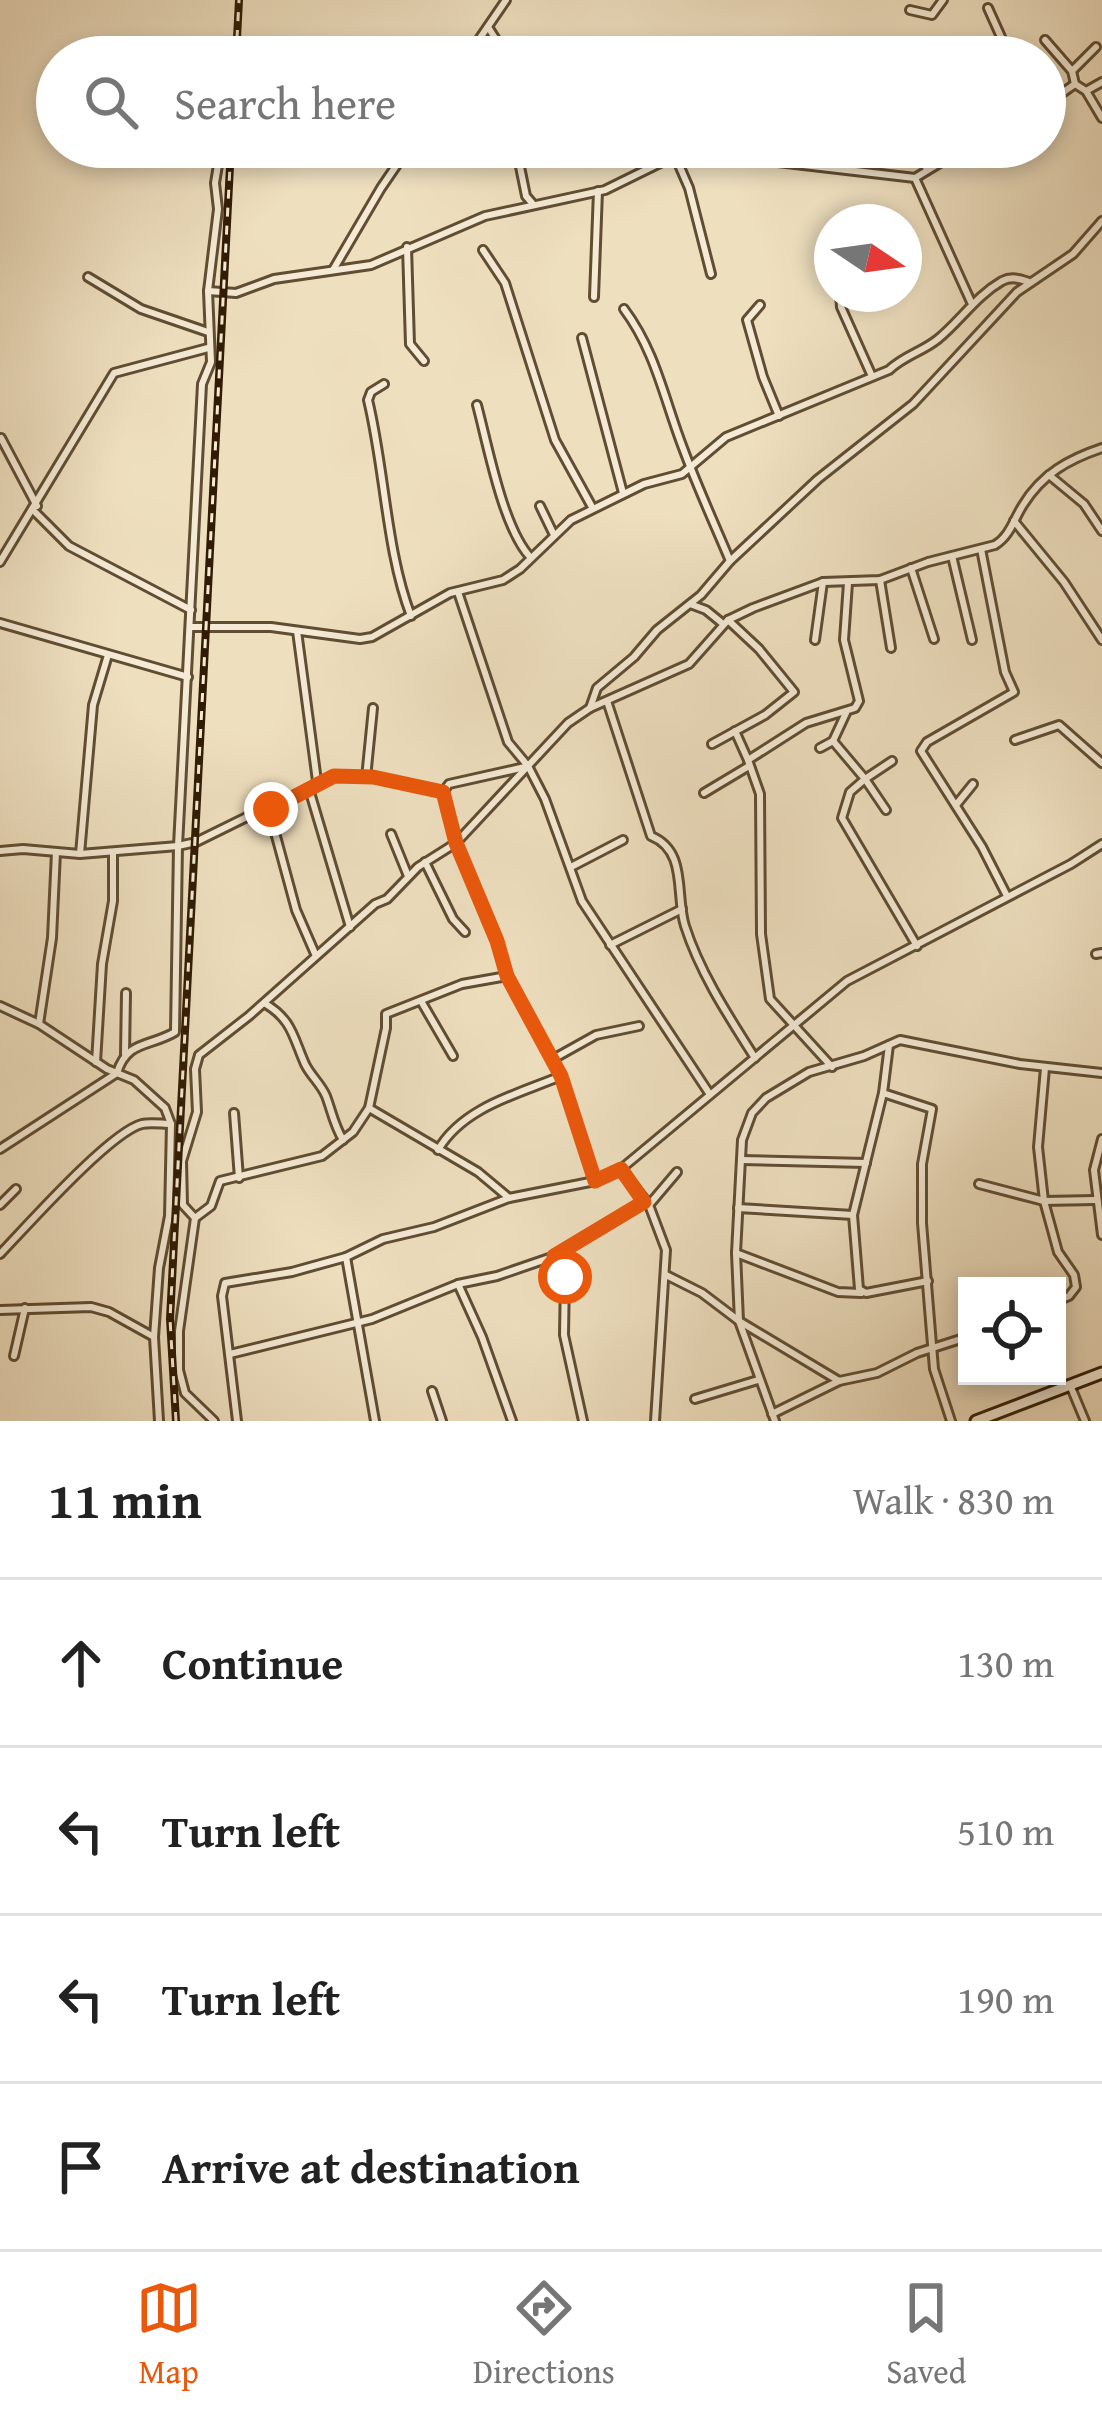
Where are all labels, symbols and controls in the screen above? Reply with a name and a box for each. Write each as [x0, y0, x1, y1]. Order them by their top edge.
search box [36, 36, 1066, 168]
icon: search [78, 69, 144, 135]
text: Search here [174, 70, 396, 135]
north arrow [814, 204, 922, 312]
route end [244, 782, 298, 836]
route start [538, 1250, 592, 1304]
map controls [958, 1277, 1066, 1385]
button: locate [958, 1277, 1066, 1385]
text: 11 min [48, 1462, 202, 1537]
text: Walk · 830 m [853, 1471, 1054, 1528]
icon: ahead [48, 1630, 114, 1696]
text: Continue [162, 1630, 343, 1695]
text: 130 m [957, 1634, 1054, 1691]
icon: left [48, 1798, 114, 1864]
text: Turn left [162, 1798, 340, 1863]
text: 510 m [957, 1802, 1054, 1859]
icon: left [48, 1966, 114, 2032]
text: Turn left [162, 1966, 340, 2031]
text: 190 m [957, 1970, 1054, 2027]
icon: arrive [48, 2134, 114, 2200]
text: Arrive at destination [162, 2134, 580, 2199]
tab: Map [136, 2275, 202, 2395]
tab: Directions [473, 2275, 615, 2395]
tab: Saved [886, 2275, 966, 2395]

